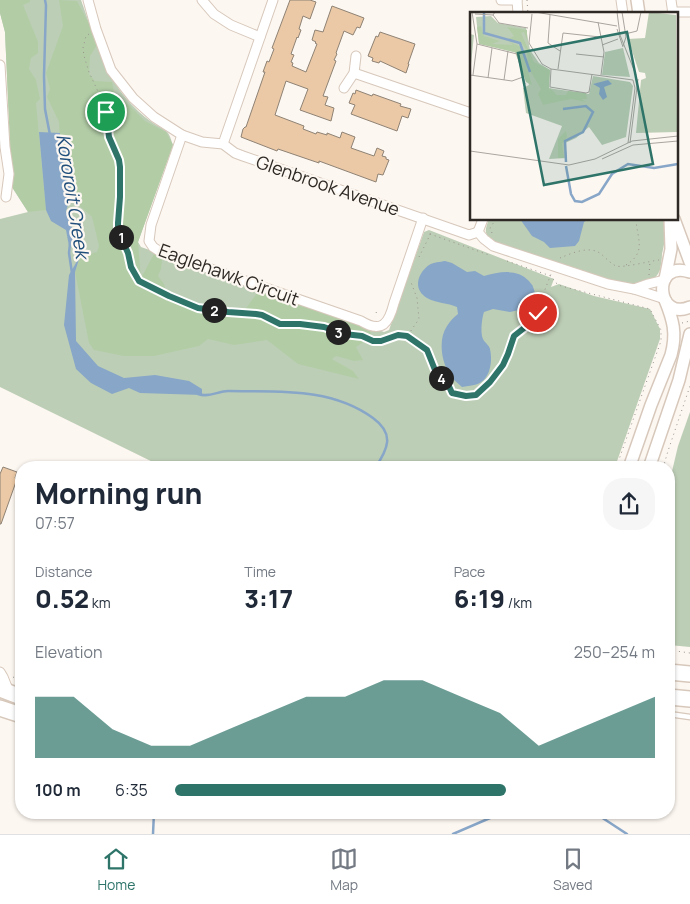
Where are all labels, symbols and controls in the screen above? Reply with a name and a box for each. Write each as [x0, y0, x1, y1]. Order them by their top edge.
inset map [470, 12, 678, 220]
pin [85, 91, 127, 133]
icon: arrive [92, 98, 120, 126]
water label: Kororoit Creek [50, 132, 96, 262]
street label: Glenbrook Avenue [253, 149, 403, 221]
pin: 1 [108, 224, 134, 250]
text: 1 [118, 228, 125, 247]
street label: Eaglehawk Circuit [155, 237, 303, 311]
pin [517, 292, 559, 334]
pin: 2 [202, 298, 226, 322]
icon: check [524, 299, 552, 327]
text: 2 [210, 301, 219, 320]
pin: 3 [326, 320, 350, 344]
text: 3 [334, 323, 343, 342]
pin: 4 [428, 366, 454, 390]
text: 4 [437, 369, 446, 388]
text: Morning run [35, 474, 202, 512]
button: share [603, 478, 655, 530]
text: 07:57 [35, 512, 75, 534]
text: Distance [35, 562, 92, 581]
text: Time [244, 562, 276, 581]
text: Pace [454, 562, 485, 581]
text: 0.52 [35, 581, 89, 616]
text: 3:17 [244, 581, 293, 616]
text: 6:19 [454, 581, 505, 616]
text: km [89, 593, 111, 612]
text: /km [505, 593, 532, 612]
text: Elevation [35, 641, 103, 663]
text: 250–254 m [574, 641, 655, 663]
text: 100 m [35, 779, 81, 801]
text: 6:35 [115, 779, 148, 801]
tab: Home [97, 845, 135, 894]
tab: Map [330, 845, 358, 894]
tab: Saved [553, 845, 593, 894]

